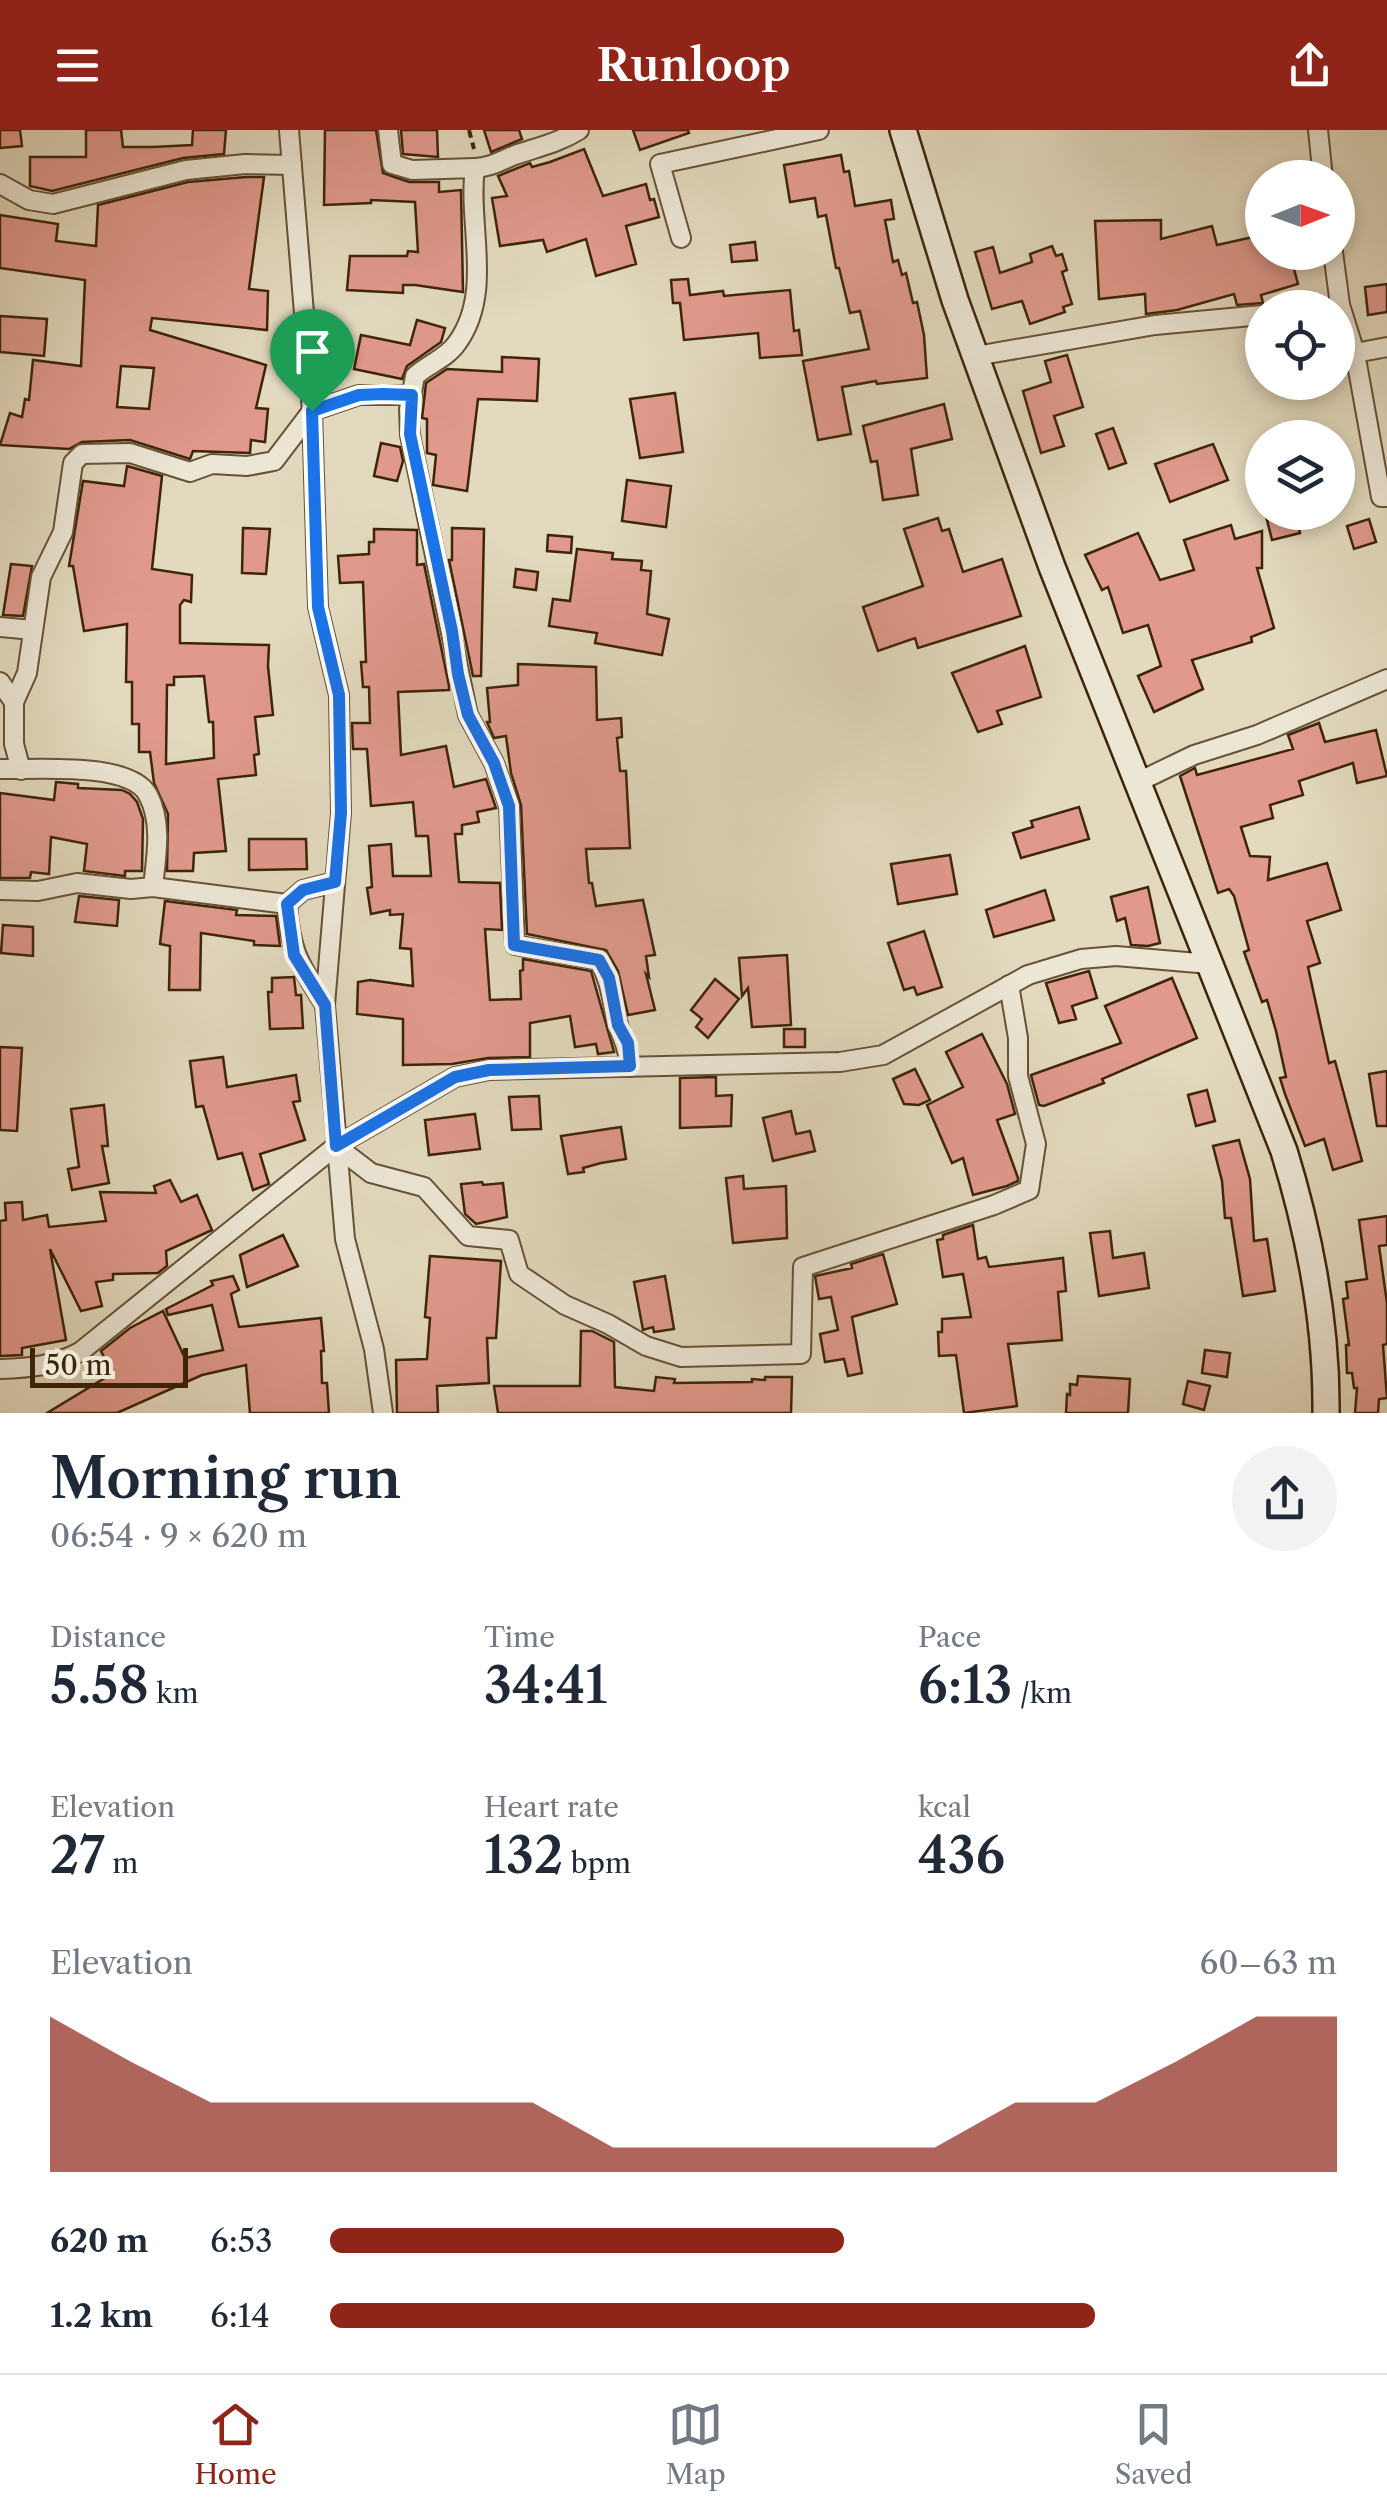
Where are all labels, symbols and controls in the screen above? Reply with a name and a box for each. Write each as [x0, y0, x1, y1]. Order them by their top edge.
text: Runloop [596, 37, 791, 93]
icon: menu [50, 38, 105, 93]
icon: share [1282, 38, 1337, 93]
north arrow [1245, 160, 1355, 270]
map controls [1245, 160, 1355, 530]
button: locate [1245, 290, 1355, 400]
pin [270, 309, 355, 412]
icon: arrive [285, 324, 340, 379]
button: layers [1245, 420, 1355, 530]
scale bar [30, 1343, 188, 1388]
text: 50 m [45, 1348, 112, 1382]
text: Morning run [50, 1445, 401, 1512]
button: share [1232, 1446, 1337, 1551]
text: 06:54 · 9 × 620 m [50, 1516, 307, 1555]
text: Distance [50, 1620, 166, 1654]
text: Time [484, 1620, 555, 1654]
text: Pace [918, 1620, 981, 1654]
text: 5.58 [50, 1654, 149, 1716]
text: 34:41 [484, 1654, 607, 1716]
text: 6:13 [918, 1654, 1012, 1716]
text: km [149, 1676, 199, 1710]
text: /km [1012, 1676, 1072, 1710]
text: Elevation [50, 1790, 175, 1824]
text: Heart rate [484, 1790, 619, 1824]
text: kcal [918, 1790, 971, 1824]
text: 27 [50, 1824, 105, 1886]
text: 132 [484, 1824, 563, 1886]
text: 436 [918, 1824, 1005, 1886]
text: m [105, 1846, 138, 1880]
text: bpm [563, 1846, 631, 1880]
text: Elevation [50, 1943, 193, 1982]
text: 60–63 m [1200, 1943, 1337, 1982]
text: 620 m [50, 2221, 148, 2260]
text: 6:53 [210, 2221, 273, 2260]
text: 1.2 km [50, 2296, 153, 2335]
text: 6:14 [210, 2296, 270, 2335]
tab: Home [194, 2397, 277, 2491]
tab: Map [666, 2397, 726, 2491]
tab: Saved [1115, 2397, 1193, 2491]

